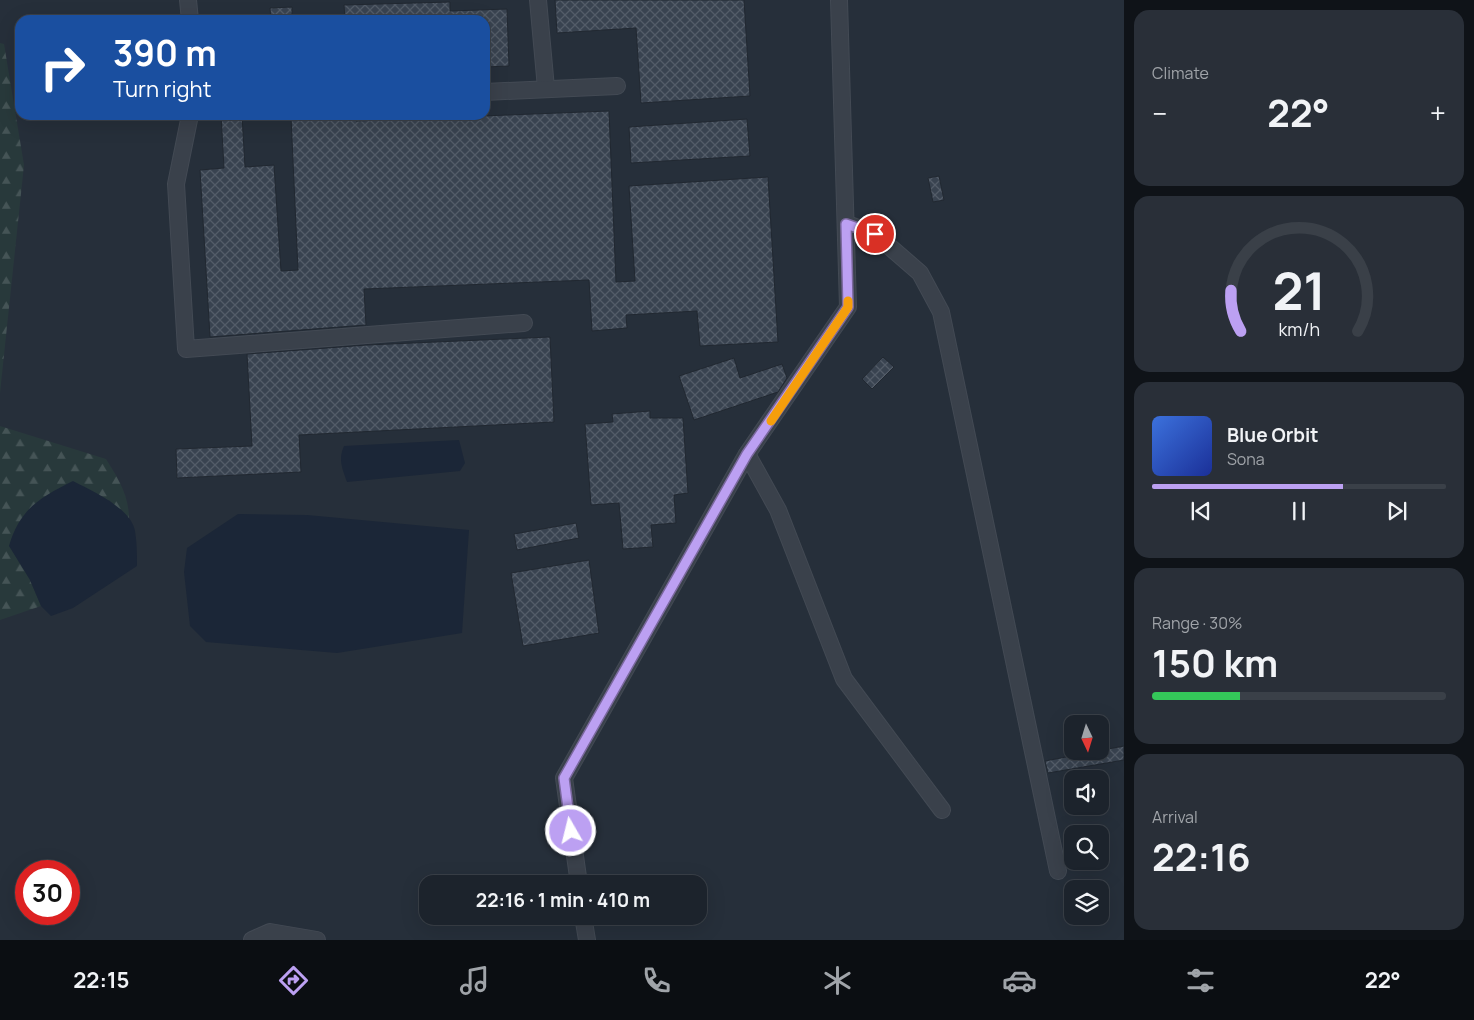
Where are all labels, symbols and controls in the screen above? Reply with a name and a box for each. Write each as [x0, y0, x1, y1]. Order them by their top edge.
text: 390 m [113, 29, 217, 77]
icon: right [30, 35, 95, 100]
text: Climate [1152, 62, 1209, 84]
text: Turn right [113, 74, 211, 104]
text: 22° [1267, 86, 1330, 138]
text: − [1152, 94, 1167, 132]
text: + [1430, 94, 1446, 132]
pin [854, 213, 896, 255]
icon: arrive [861, 220, 889, 248]
text: 21 [1272, 255, 1326, 326]
text: km/h [1278, 317, 1320, 341]
text: Blue Orbit [1227, 422, 1319, 448]
text: Sona [1227, 448, 1265, 470]
icon: previous [1187, 497, 1215, 525]
icon: pause [1285, 497, 1313, 525]
icon: next [1383, 497, 1411, 525]
text: Range · 30% [1152, 612, 1242, 634]
text: 150 km [1152, 636, 1278, 688]
north arrow [1064, 715, 1109, 760]
map controls [1064, 715, 1109, 925]
button: sound [1064, 770, 1109, 815]
position arrow [544, 804, 596, 856]
text: Arrival [1152, 806, 1198, 828]
button: search [1064, 825, 1109, 870]
text: 22:16 [1152, 830, 1251, 882]
speed limit sign: 30 [15, 860, 80, 925]
button: layers [1064, 880, 1109, 925]
text: 22:16 · 1 min · 410 m [476, 887, 650, 913]
icon: directions [276, 963, 311, 998]
icon: music [457, 963, 492, 998]
icon: phone [639, 963, 674, 998]
icon: climate [820, 963, 855, 998]
icon: car [1002, 963, 1037, 998]
icon: filters [1183, 963, 1218, 998]
text: 22:15 [73, 965, 129, 995]
text: 22° [1365, 965, 1401, 995]

